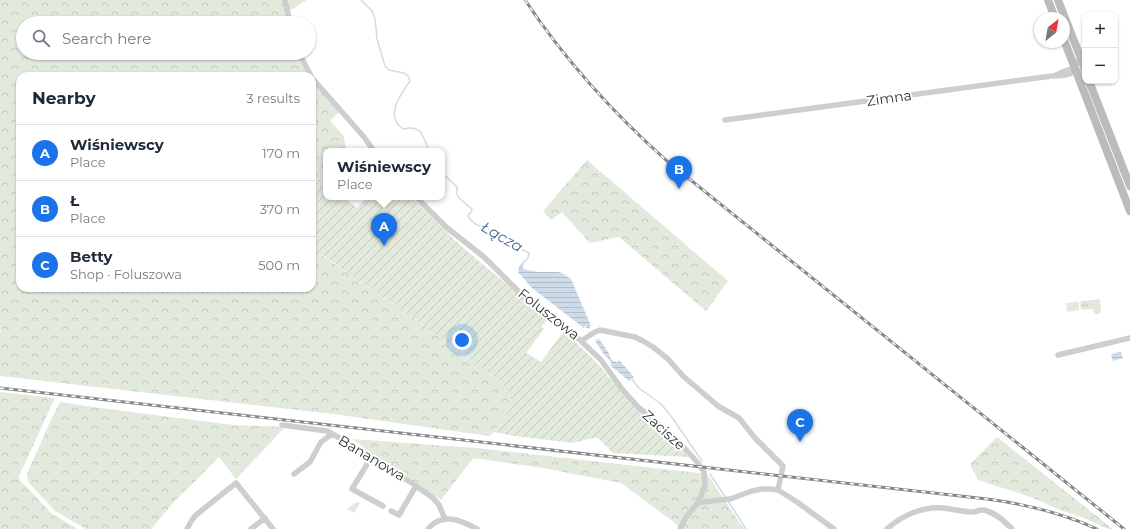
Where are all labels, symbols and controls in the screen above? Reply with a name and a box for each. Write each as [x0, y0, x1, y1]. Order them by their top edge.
north arrow [1034, 12, 1070, 48]
map controls [1082, 12, 1118, 84]
button: + [1082, 12, 1118, 48]
search box [16, 16, 316, 60]
icon: search [30, 27, 52, 49]
text: Search here [62, 29, 151, 48]
button: − [1082, 48, 1118, 84]
street label: Zimna [865, 86, 913, 110]
text: Nearby [32, 88, 96, 108]
text: 3 results [246, 90, 300, 106]
text: Wiśniewscy [70, 135, 164, 154]
text: A [40, 145, 50, 161]
text: 170 m [262, 145, 300, 161]
popup [323, 148, 445, 200]
text: Place [70, 154, 106, 170]
pin: B [666, 156, 692, 189]
text: Wiśniewscy [337, 157, 431, 176]
text: Place [337, 176, 373, 192]
text: Ł [70, 191, 79, 210]
text: B [40, 201, 50, 217]
text: 370 m [260, 201, 300, 217]
text: Place [70, 210, 106, 226]
pin: A [371, 213, 397, 246]
water label: Łącza [478, 217, 526, 256]
text: Betty [70, 247, 112, 266]
text: C [40, 257, 50, 273]
text: 500 m [258, 257, 300, 273]
text: Shop · Foluszowa [70, 266, 182, 282]
street label: Foluszowa [515, 284, 583, 344]
your location [452, 330, 472, 350]
street label: Zacisze [639, 406, 689, 454]
pin: C [787, 409, 813, 442]
street label: Bananowa [335, 431, 409, 485]

